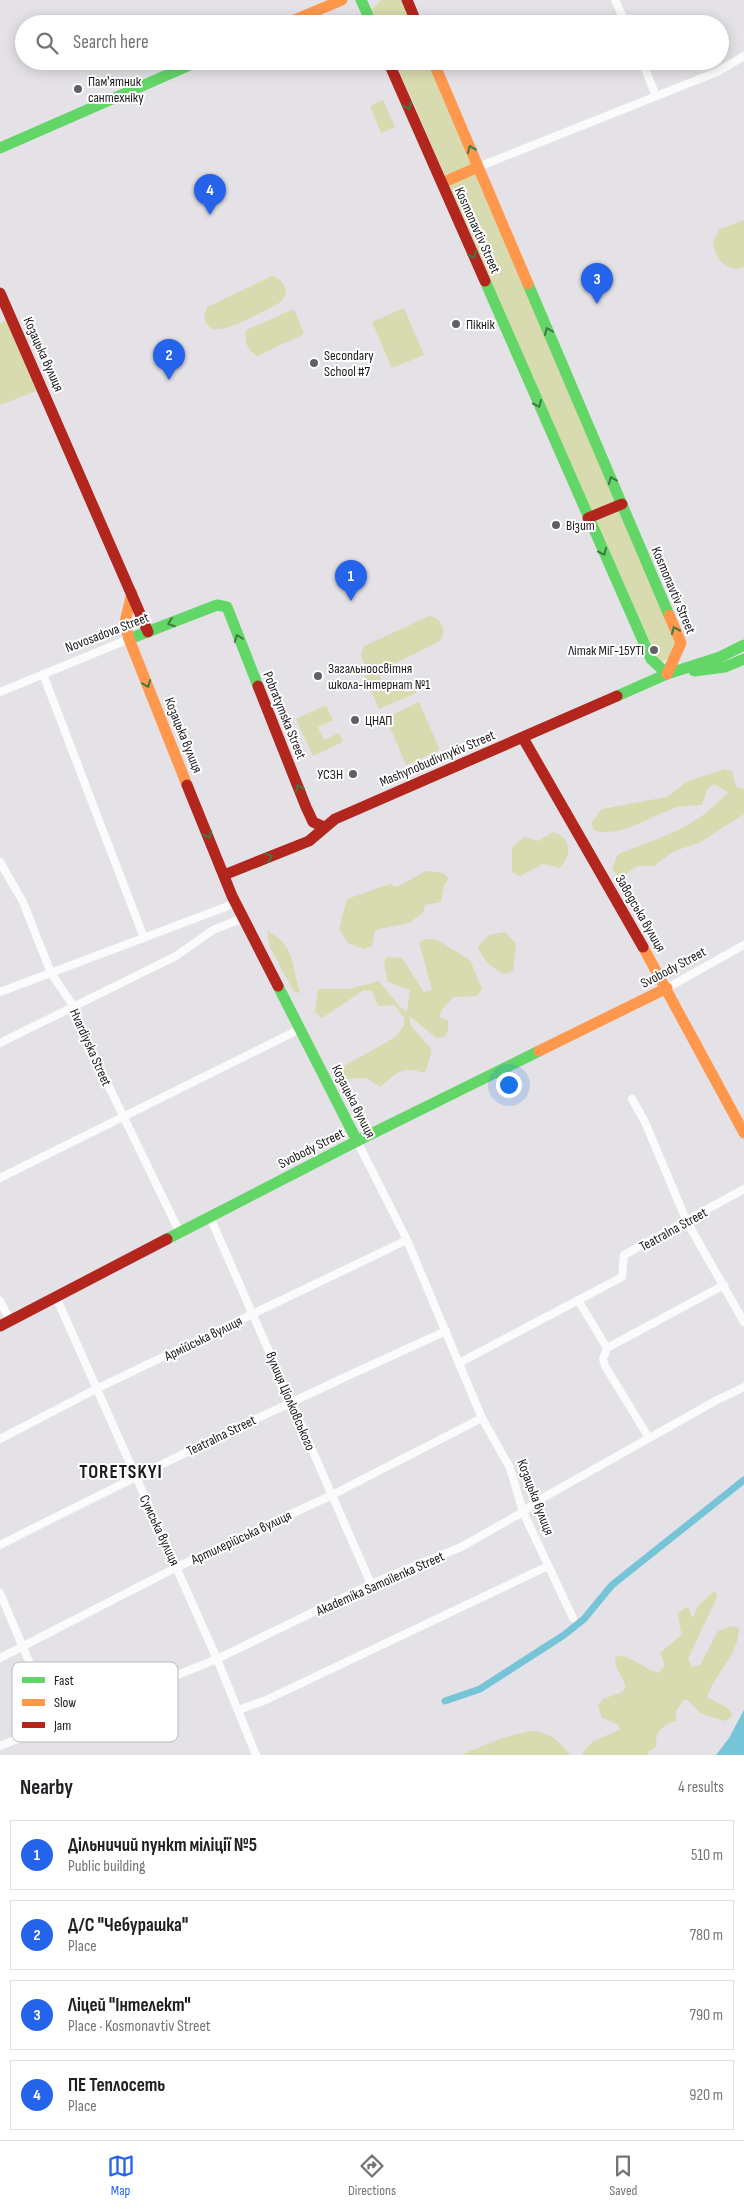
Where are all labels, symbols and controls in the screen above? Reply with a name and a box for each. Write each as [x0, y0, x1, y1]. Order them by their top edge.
search box [15, 15, 729, 70]
icon: search [33, 29, 61, 57]
text: Search here [73, 31, 149, 54]
place label: Пам'ятник сантехніку [88, 73, 144, 106]
marker: Пам'ятник сантехніку [72, 83, 84, 95]
one-way arrow [401, 101, 412, 110]
one-way arrow [466, 145, 477, 154]
pin: 4 [194, 174, 226, 215]
street label: Kosmonavtiv Street [451, 184, 504, 276]
one-way arrow [466, 250, 477, 259]
pin: 3 [581, 263, 613, 304]
street label: Козацька вулиця [20, 314, 68, 394]
place label: Пікнік [466, 316, 495, 333]
marker: Пікнік [450, 318, 462, 330]
one-way arrow [544, 327, 554, 335]
pin: 2 [153, 339, 185, 380]
place label: Secondary School #7 [324, 347, 374, 380]
marker: Secondary School #7 [308, 357, 320, 369]
one-way arrow [532, 399, 543, 408]
one-way arrow [607, 476, 618, 485]
place label: Візит [566, 517, 595, 534]
marker: Візит [550, 519, 562, 531]
street label: Kosmonavtiv Street [648, 544, 699, 636]
one-way arrow [597, 547, 608, 556]
pin: 1 [335, 560, 367, 601]
street label: Novosadova Street [63, 609, 151, 656]
one-way arrow [167, 617, 176, 628]
one-way arrow [671, 626, 681, 634]
one-way arrow [234, 634, 244, 642]
place label: Літак МіГ-15УТІ [567, 642, 644, 659]
marker: Літак МіГ-15УТІ [648, 644, 660, 656]
place label: Загальноосвітня школа-інтернат №1 [328, 660, 430, 693]
street label: Pobratymska Street [259, 669, 310, 761]
marker: Загальноосвітня школа-інтернат №1 [312, 670, 324, 682]
one-way arrow [141, 679, 151, 688]
street label: Козацька вулиця [161, 695, 206, 775]
place label: ЦНАП [365, 712, 392, 729]
marker: ЦНАП [349, 714, 361, 726]
street label: Mashynobudivnykiv Street [377, 726, 498, 790]
place label: УСЗН [317, 766, 343, 783]
marker: УСЗН [347, 768, 359, 780]
one-way arrow [294, 785, 304, 793]
one-way arrow [201, 830, 212, 839]
one-way arrow [264, 853, 273, 863]
street label: Заводська вулиця [612, 872, 669, 955]
street label: Svobody Street [638, 943, 709, 992]
street label: Hvardiyska Street [66, 1006, 115, 1089]
street label: Козацька вулиця [328, 1062, 379, 1141]
your location [496, 1072, 522, 1098]
street label: Svobody Street [275, 1125, 347, 1172]
street label: Teatralna Street [636, 1204, 710, 1255]
street label: Армійська вулиця [161, 1312, 245, 1365]
street label: вулиця Ціолковського [262, 1349, 319, 1453]
street label: Teatralna Street [184, 1411, 259, 1460]
street label: Козацька вулиця [513, 1457, 558, 1538]
district label: TORETSKYI [79, 1461, 163, 1484]
street label: Сумська вулиця [136, 1492, 183, 1568]
street label: Артилерійська вулиця [187, 1507, 294, 1569]
street label: Akademika Samoilenka Street [313, 1548, 447, 1620]
legend [12, 1662, 178, 1742]
text: Fast [54, 1672, 74, 1689]
text: Slow [54, 1694, 76, 1711]
text: Jam [53, 1717, 71, 1734]
text: Nearby [20, 1775, 73, 1800]
text: 4 results [678, 1778, 724, 1797]
text: Дільничий пункт міліції №5 [68, 1834, 257, 1857]
text: 1 [34, 1846, 40, 1865]
text: 510 m [691, 1846, 723, 1865]
text: Public building [68, 1857, 145, 1876]
text: Д/С "Чебурашка" [68, 1914, 188, 1937]
text: 2 [33, 1926, 41, 1945]
text: 780 m [690, 1926, 723, 1945]
text: Place [68, 1937, 97, 1956]
text: Ліцей "Інтелект" [68, 1994, 191, 2017]
text: 3 [33, 2006, 41, 2025]
text: 790 m [690, 2006, 723, 2025]
text: Place · Kosmonavtiv Street [68, 2017, 211, 2036]
text: ПЕ Теплосеть [68, 2074, 165, 2097]
text: 4 [33, 2086, 41, 2105]
text: 920 m [689, 2086, 723, 2105]
text: Place [68, 2097, 97, 2116]
tab: Map [107, 2152, 135, 2199]
tab: Directions [348, 2152, 396, 2199]
tab: Saved [609, 2152, 637, 2199]

